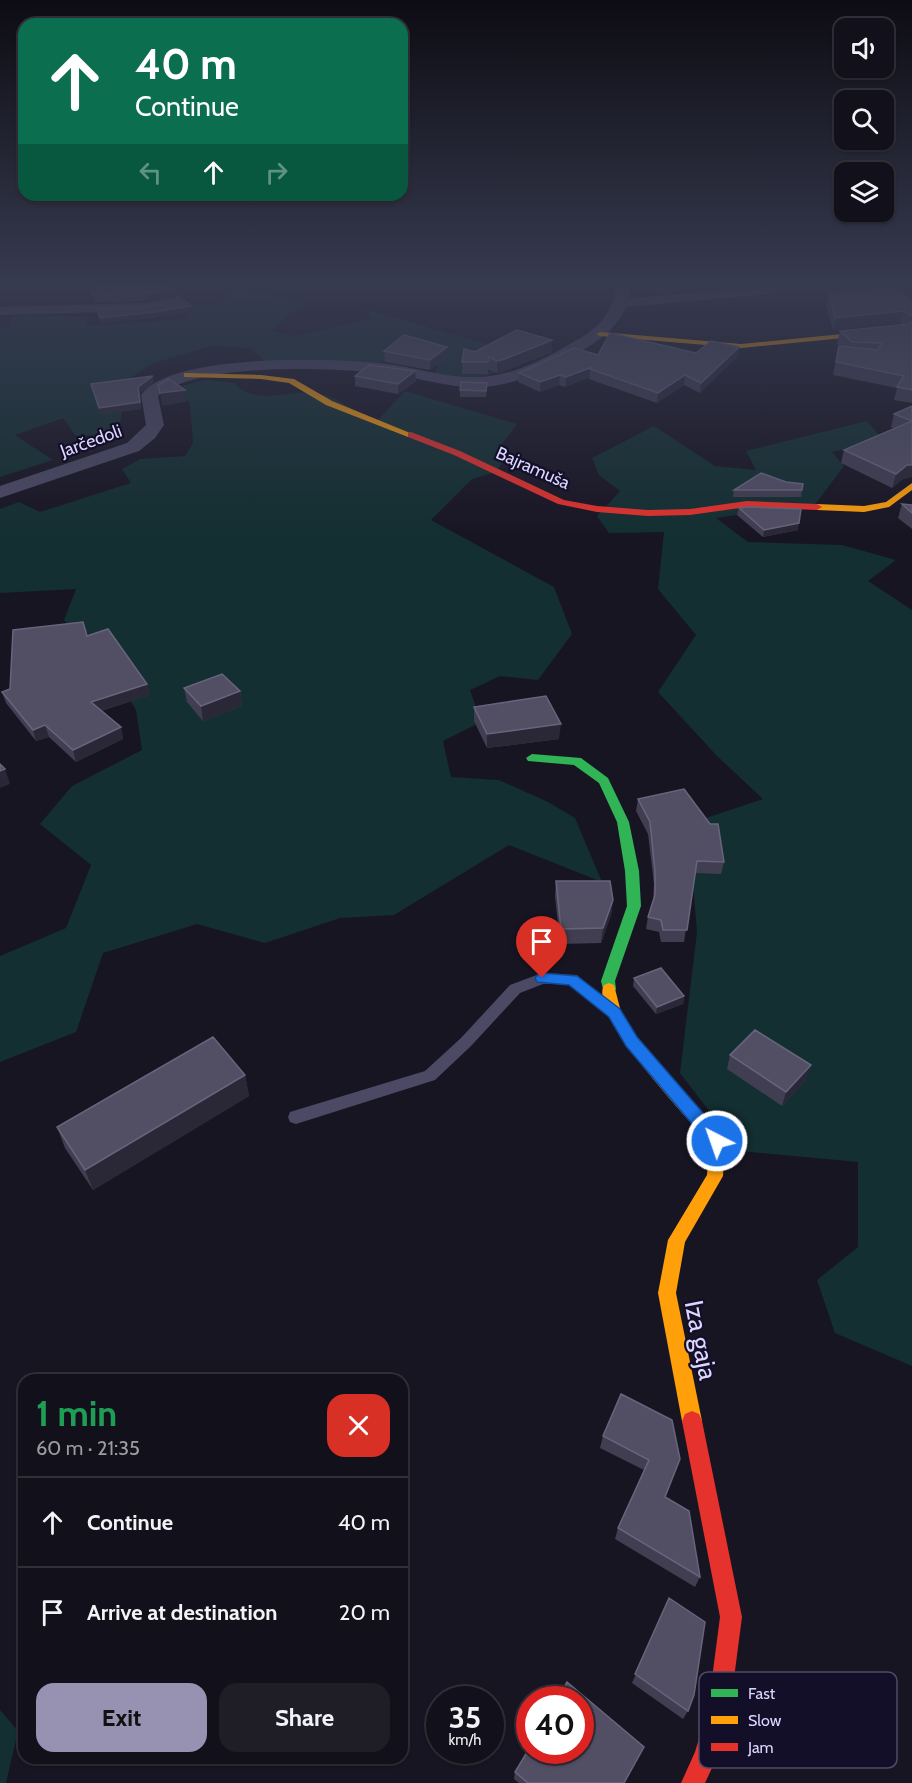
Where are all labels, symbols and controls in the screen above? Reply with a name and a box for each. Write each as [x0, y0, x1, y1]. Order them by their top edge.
map controls [834, 18, 894, 222]
button: sound [834, 18, 894, 78]
text: 40 m [135, 38, 237, 90]
icon: ahead [36, 42, 114, 120]
text: Continue [135, 90, 239, 123]
button: search [834, 90, 894, 150]
icon: left [134, 156, 167, 189]
icon: ahead [197, 156, 230, 189]
icon: right [260, 156, 293, 189]
button: layers [834, 162, 894, 222]
street label: Jarčedoli [56, 420, 125, 463]
street label: Bajramuša [493, 442, 574, 494]
pin [516, 916, 567, 978]
icon: arrive [525, 925, 558, 958]
position arrow [685, 1109, 749, 1173]
street label: Iza gaja [678, 1297, 724, 1383]
text: 1 min [36, 1391, 117, 1435]
button: close [327, 1394, 390, 1457]
text: 60 m · 21:35 [36, 1436, 140, 1460]
icon: ahead [36, 1506, 69, 1539]
text: Continue [87, 1509, 173, 1536]
text: 40 m [338, 1509, 390, 1536]
icon: arrive [36, 1596, 69, 1629]
text: Arrive at destination [87, 1599, 277, 1626]
text: 20 m [339, 1599, 390, 1626]
legend [699, 1672, 897, 1768]
button: Exit [36, 1683, 207, 1752]
button: Share [219, 1683, 390, 1752]
text: Fast [748, 1684, 776, 1703]
speed limit sign: 40 [516, 1686, 594, 1764]
text: 35 [449, 1699, 481, 1736]
text: Slow [748, 1711, 782, 1730]
text: km/h [449, 1731, 481, 1749]
text: Jam [747, 1738, 774, 1757]

